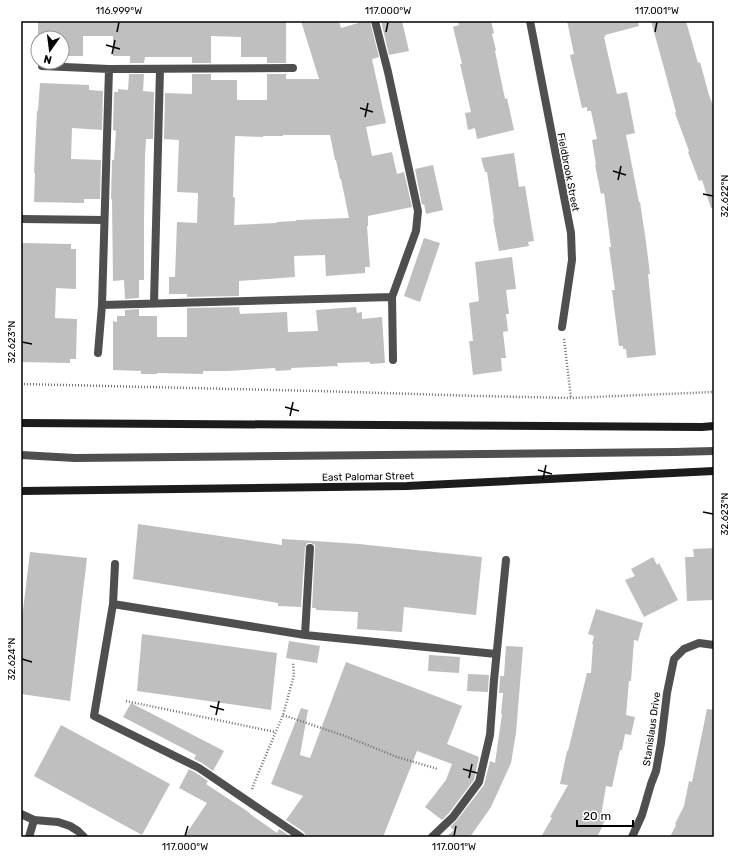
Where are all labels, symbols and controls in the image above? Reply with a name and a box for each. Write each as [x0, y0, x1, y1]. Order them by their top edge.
text: 116.999°W [96, 5, 142, 17]
text: 117.000°W [365, 5, 411, 17]
text: 117.001°W [635, 5, 679, 17]
north arrow [30, 30, 70, 70]
text: N [42, 52, 53, 66]
street label: Fieldbrook Street [555, 132, 582, 213]
text: 32.622°N [719, 175, 731, 217]
text: 32.623°N [6, 320, 18, 364]
street label: East Palomar Street [322, 470, 414, 484]
text: 32.623°N [719, 492, 731, 536]
text: 32.624°N [6, 637, 18, 681]
street label: Stanislaus Drive [641, 691, 663, 767]
scale bar [577, 802, 633, 828]
text: 20 m [583, 809, 611, 823]
text: 117.000°W [162, 841, 208, 853]
text: 117.001°W [432, 841, 476, 853]

